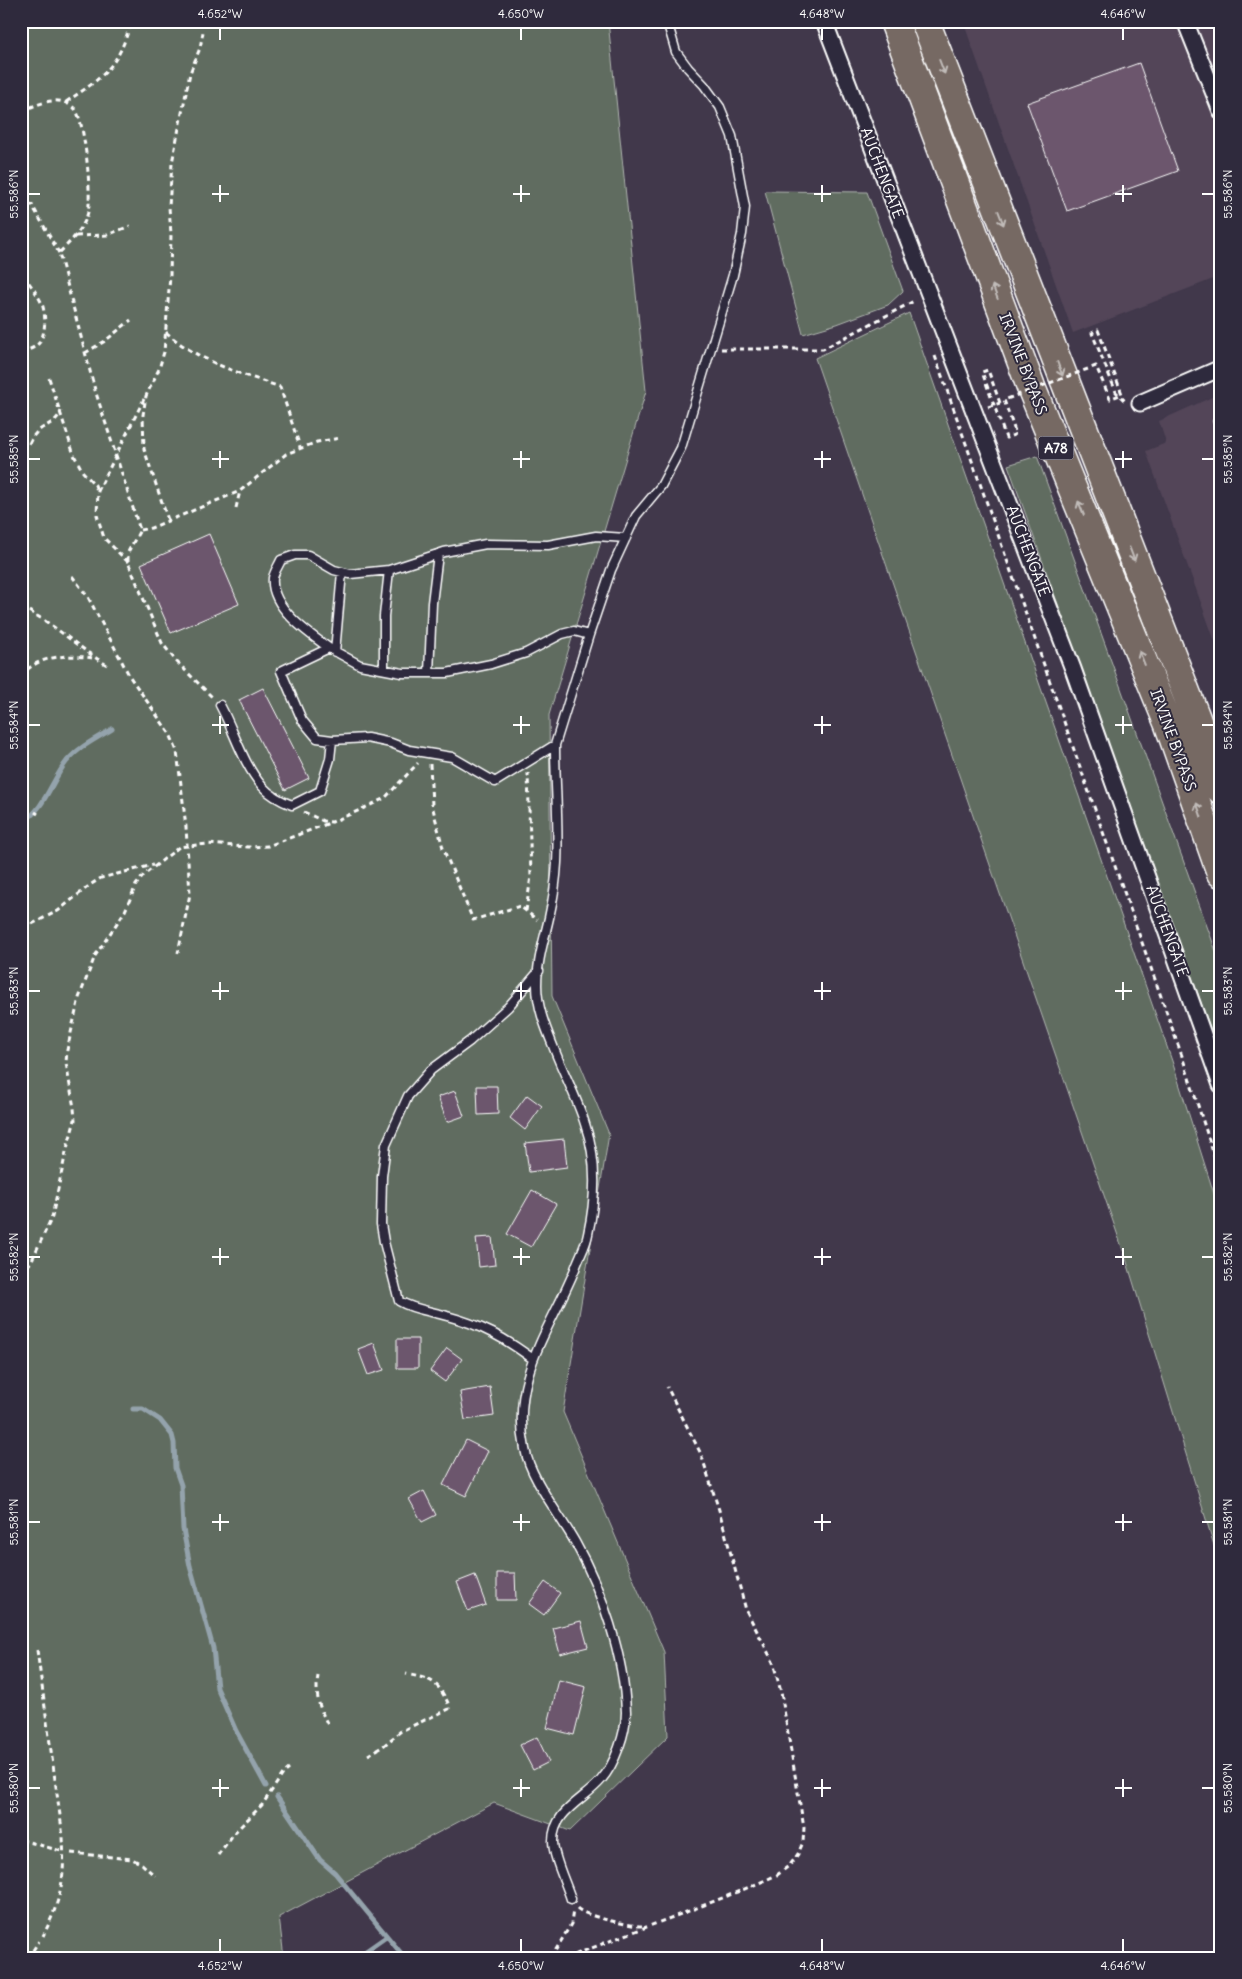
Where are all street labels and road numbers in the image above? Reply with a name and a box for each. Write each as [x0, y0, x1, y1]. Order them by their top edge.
street label: AUCHENGATE [856, 125, 909, 221]
street label: IRVINE BYPASS [995, 310, 1052, 417]
road number: A78 [1038, 436, 1074, 459]
street label: AUCHENGATE [1002, 503, 1055, 599]
street label: IRVINE BYPASS [1146, 686, 1201, 794]
street label: AUCHENGATE [1142, 882, 1193, 979]

